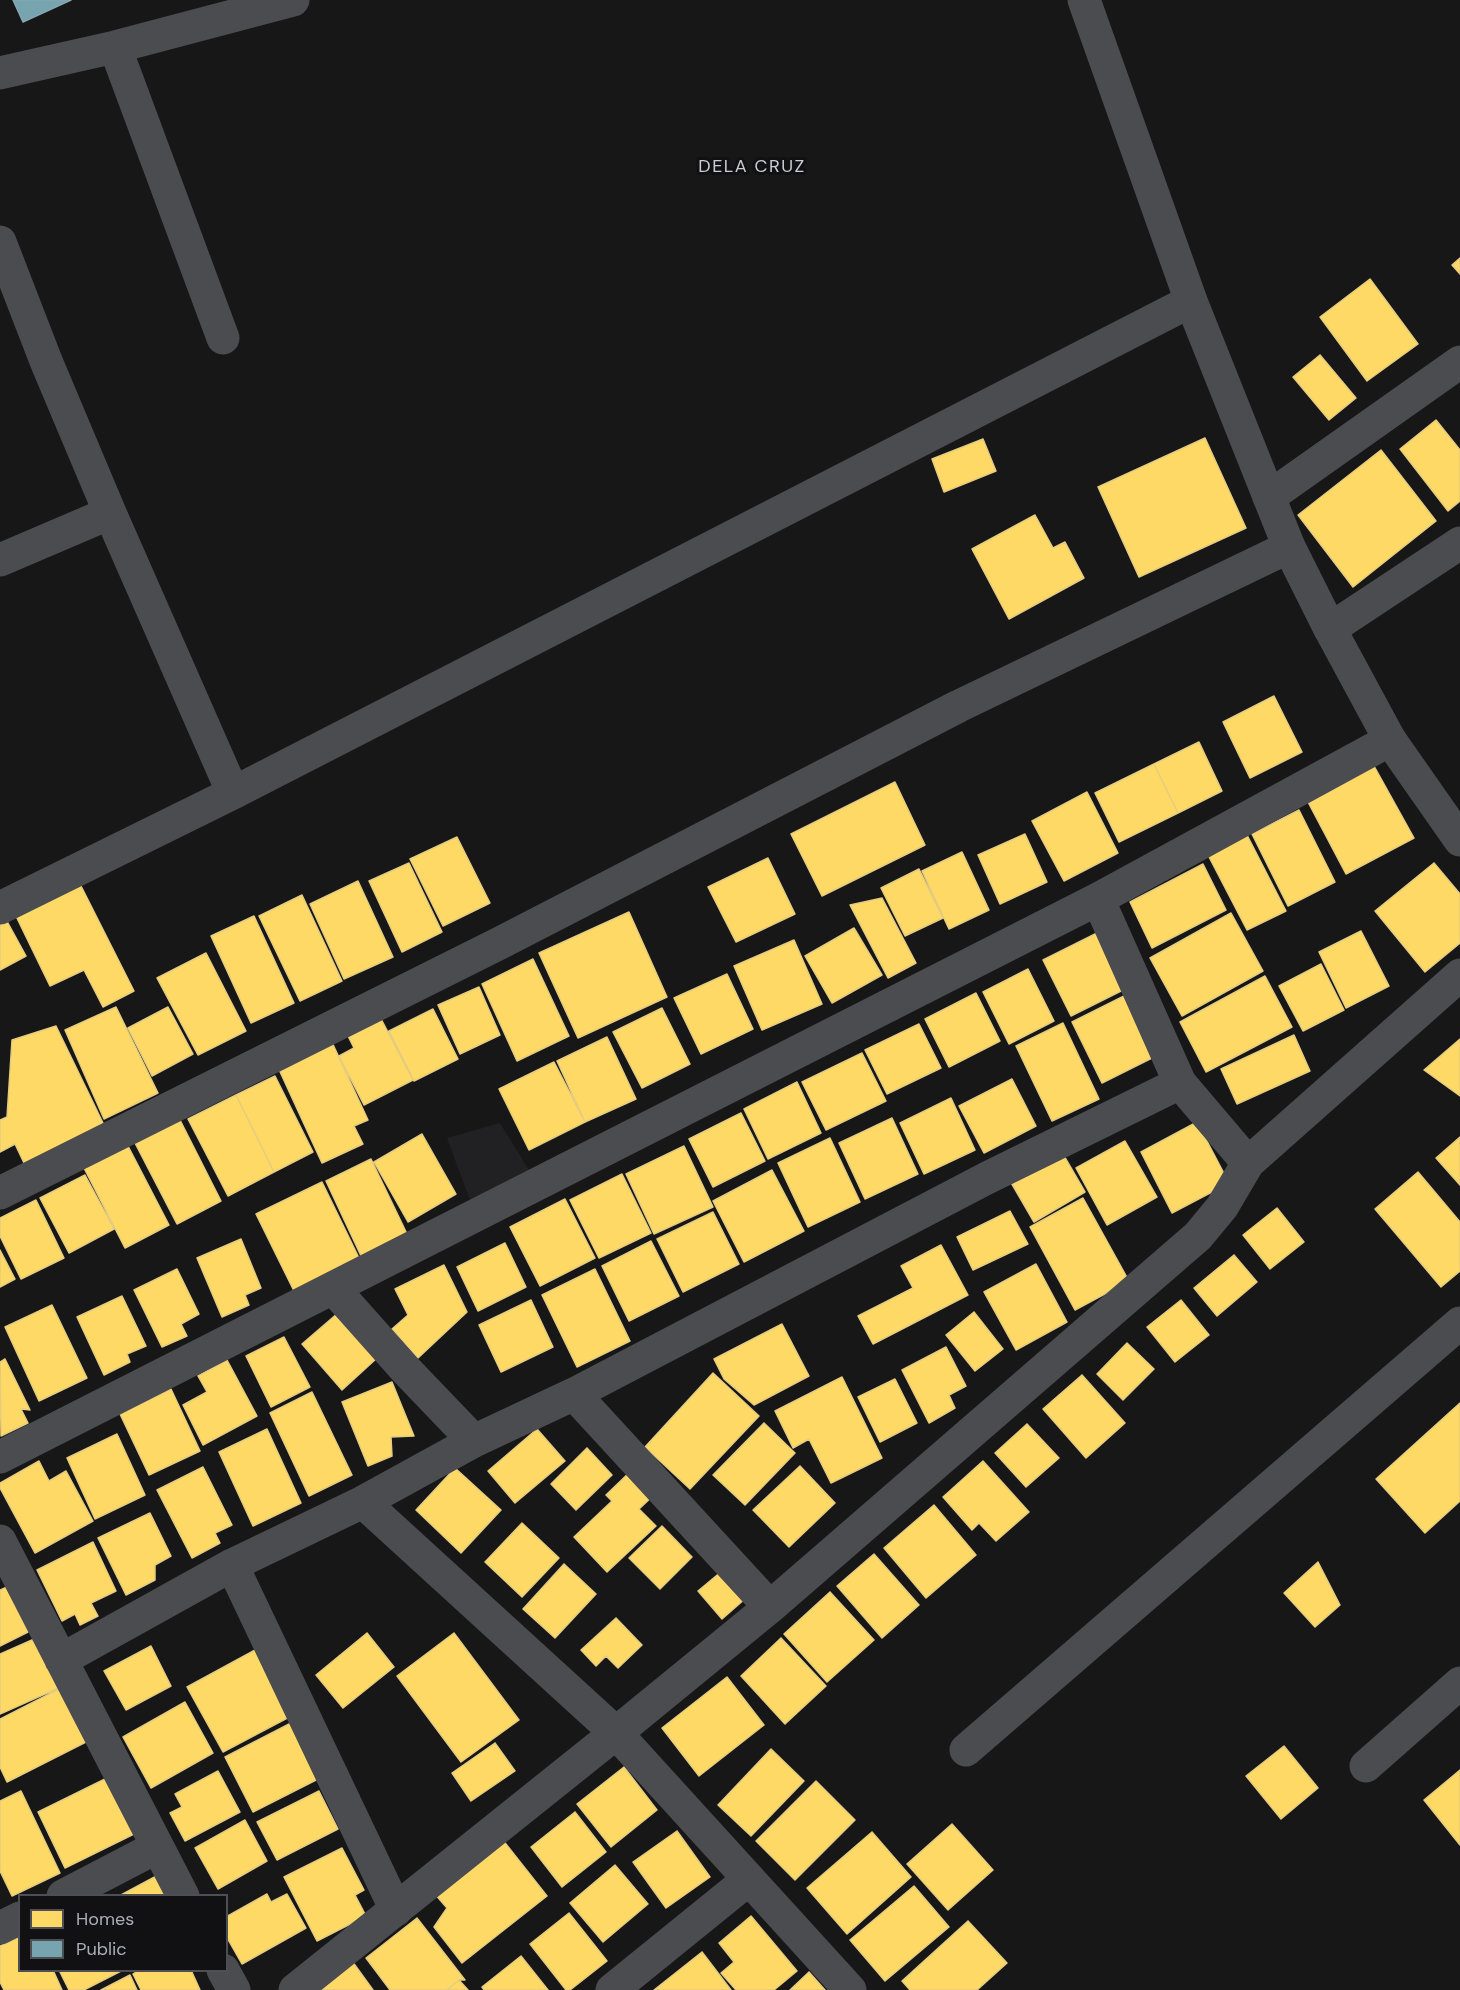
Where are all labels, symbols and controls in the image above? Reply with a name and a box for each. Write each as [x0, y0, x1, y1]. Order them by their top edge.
district label: DELA CRUZ [698, 156, 806, 178]
legend [18, 1894, 228, 1972]
text: Homes [76, 1907, 134, 1931]
text: Public [76, 1937, 127, 1961]

